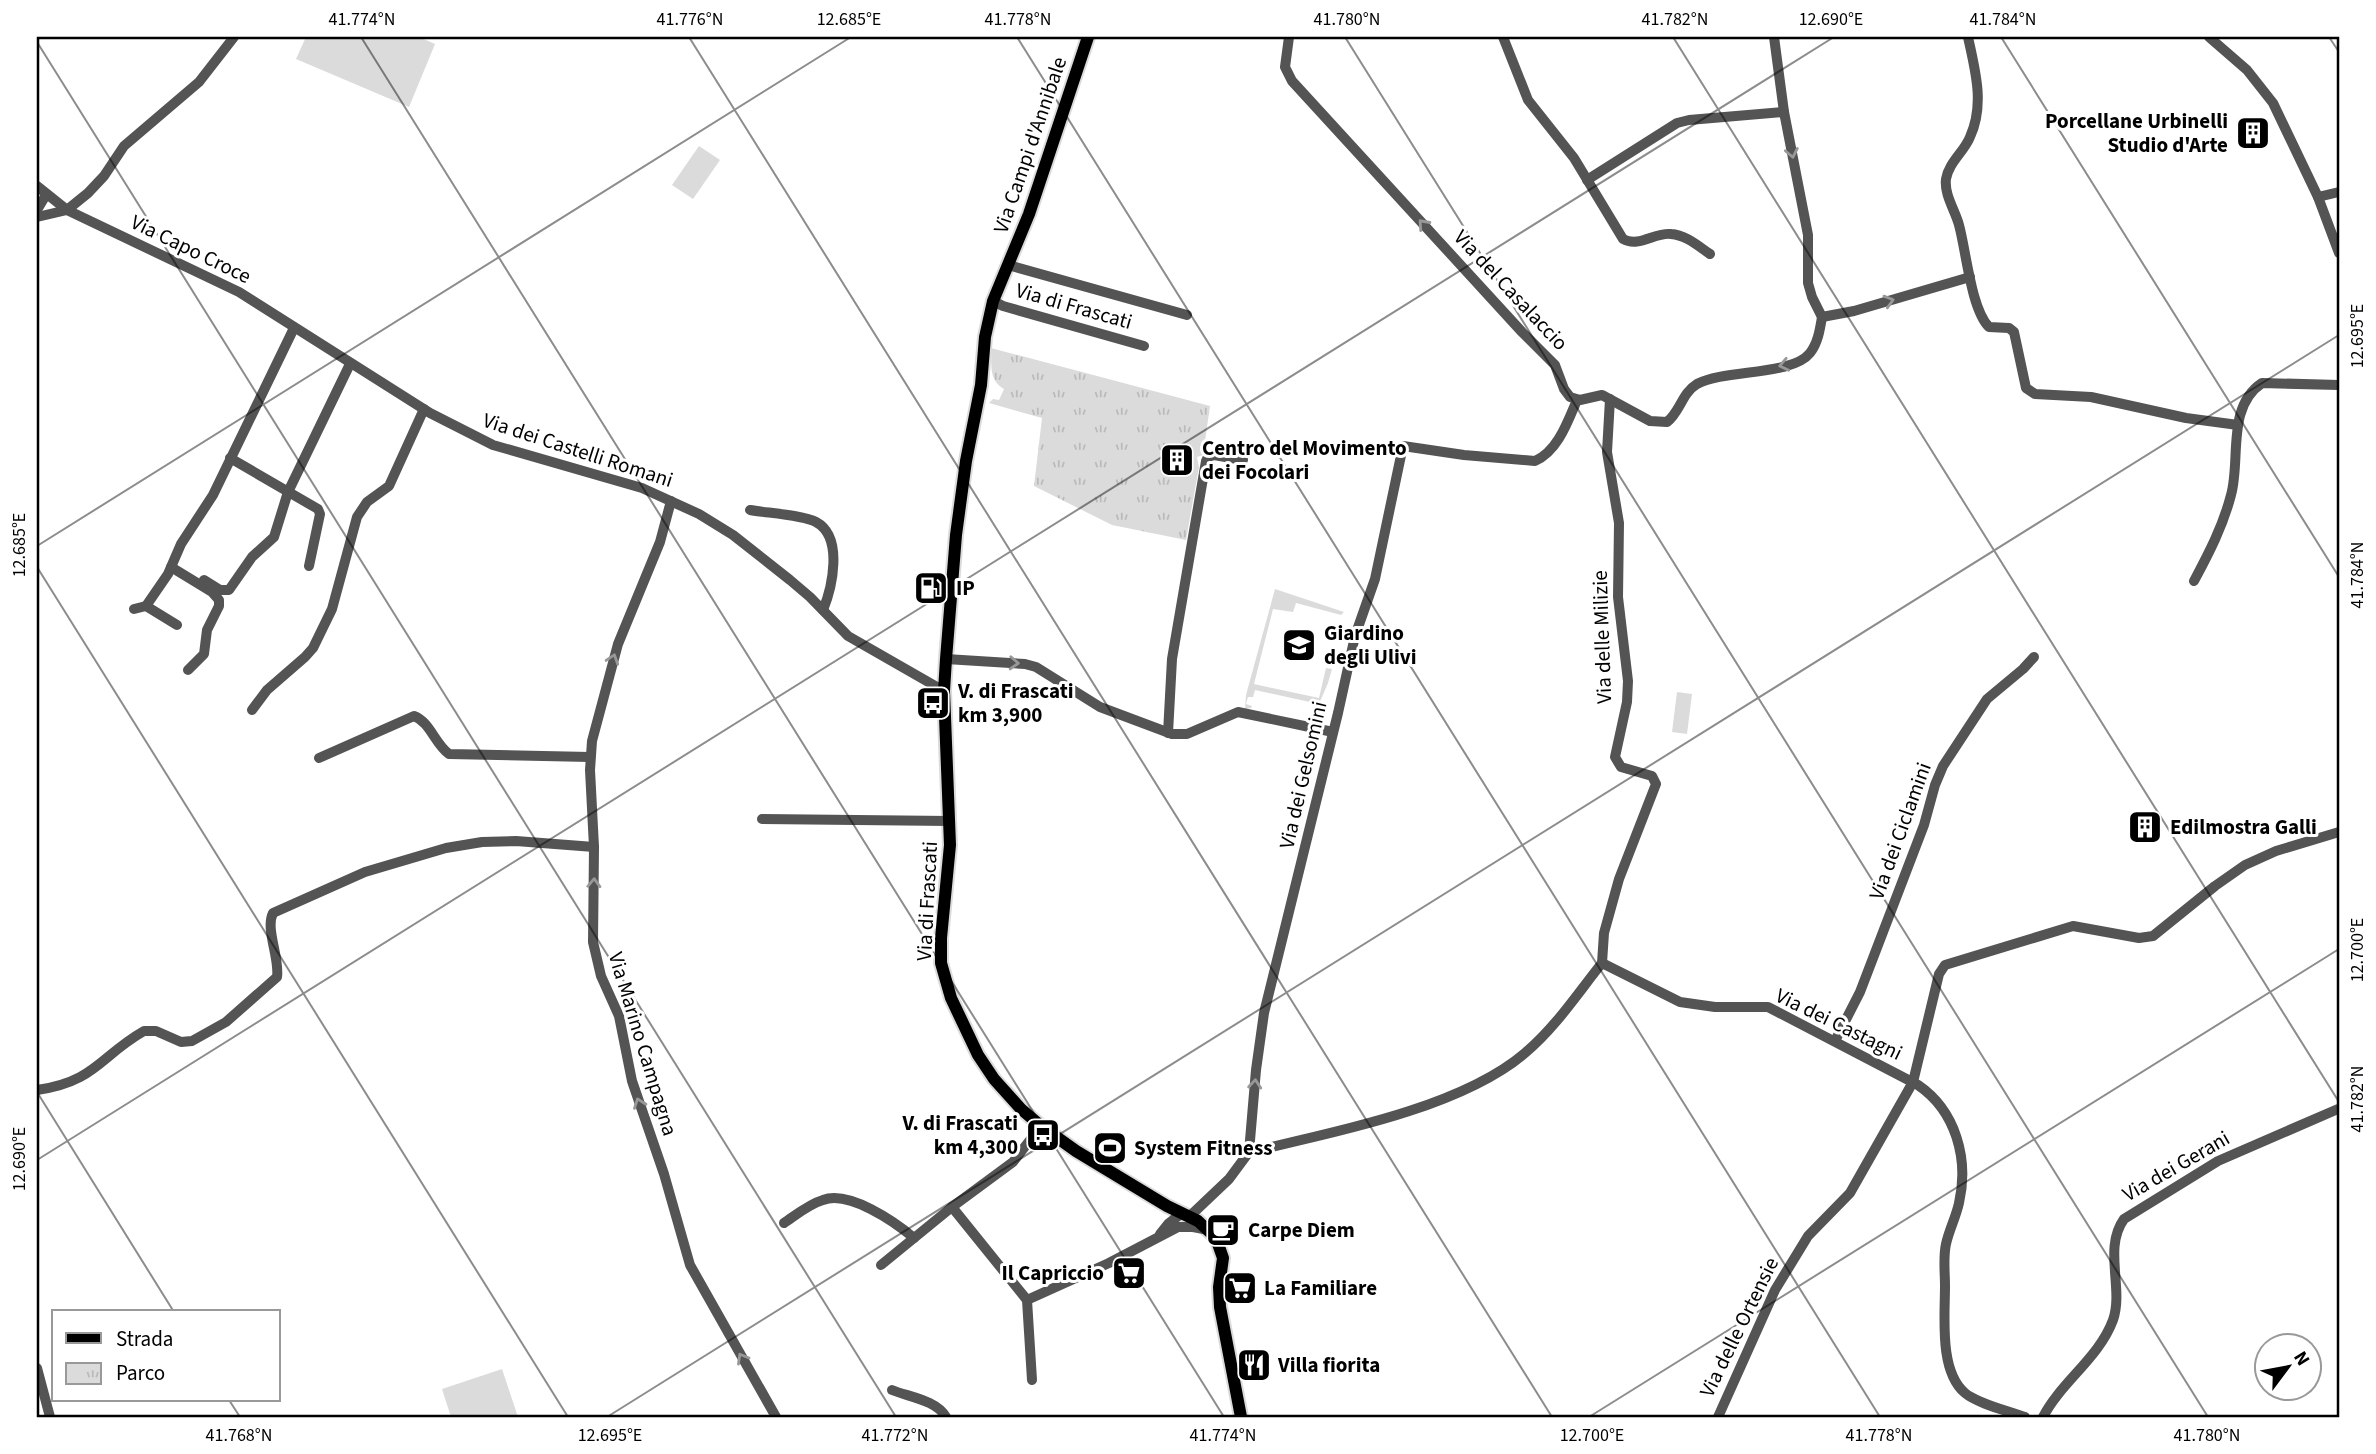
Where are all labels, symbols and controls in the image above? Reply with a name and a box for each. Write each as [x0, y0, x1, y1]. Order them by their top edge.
text: 41.774°N [329, 7, 395, 32]
text: 41.776°N [657, 7, 723, 32]
text: 12.685°E [817, 7, 881, 32]
text: 41.778°N [985, 7, 1051, 32]
text: 41.780°N [1314, 7, 1380, 32]
text: 41.782°N [1642, 7, 1708, 32]
text: 12.690°E [1799, 7, 1863, 32]
text: 41.784°N [1970, 7, 2036, 32]
street label: Via Campi d'Annibale [986, 53, 1074, 237]
place label: Porcellane Urbinelli Studio d'Arte [2045, 106, 2228, 160]
building icon: Porcellane Urbinelli Studio d'Arte [2234, 114, 2272, 152]
one-way arrow [1783, 147, 1798, 159]
street label: Via Capo Croce [126, 207, 256, 291]
one-way arrow [1419, 219, 1431, 232]
street label: Via del Casalaccio [1447, 223, 1575, 357]
street label: Via di Frascati [1012, 275, 1136, 337]
one-way arrow [1882, 294, 1894, 309]
text: 12.695°E [2345, 304, 2370, 368]
one-way arrow [1778, 357, 1790, 372]
street label: Via dei Castelli Romani [479, 405, 677, 495]
place label: Centro del Movimento dei Focolari [1202, 433, 1407, 487]
building icon: Centro del Movimento dei Focolari [1158, 441, 1196, 479]
text: 12.685°E [7, 513, 32, 577]
text: 41.784°N [2345, 542, 2370, 608]
fuel station icon: IP [912, 569, 950, 607]
street label: Via delle Milizie [1585, 570, 1619, 704]
place label: IP [956, 573, 975, 603]
place label: Giardino degli Ulivi [1324, 618, 1416, 672]
school or university icon: Giardino degli Ulivi [1280, 626, 1318, 664]
one-way arrow [605, 653, 620, 665]
one-way arrow [1008, 655, 1019, 670]
place label: V. di Frascati km 3,900 [957, 676, 1073, 730]
bus stop icon: V. di Frascati km 3,900 [914, 684, 952, 722]
street label: Via dei Gelsomini [1271, 698, 1335, 852]
street label: Via dei Ciclamini [1861, 758, 1939, 904]
building icon: Edilmostra Galli [2126, 808, 2164, 846]
place label: Edilmostra Galli [2170, 812, 2317, 842]
street label: Via di Frascati [909, 840, 945, 962]
one-way arrow [586, 878, 601, 889]
text: 12.700°E [2345, 918, 2370, 982]
street label: Via Marino Campagna [601, 948, 685, 1140]
street label: Via dei Castagni [1771, 980, 1907, 1068]
text: 41.782°N [2345, 1066, 2370, 1132]
one-way arrow [1247, 1078, 1262, 1089]
one-way arrow [633, 1098, 647, 1110]
place label: V. di Frascati km 4,300 [902, 1108, 1018, 1162]
bus stop icon: V. di Frascati km 4,300 [1024, 1116, 1062, 1154]
street label: Via dei Gerani [2117, 1123, 2235, 1209]
text: 12.690°E [7, 1127, 32, 1191]
sports icon: System Fitness [1091, 1129, 1129, 1167]
place label: System Fitness [1134, 1133, 1273, 1163]
cafe icon: Carpe Diem [1204, 1211, 1242, 1249]
place label: Carpe Diem [1248, 1215, 1355, 1245]
street label: Via delle Ortensie [1692, 1252, 1786, 1402]
supermarket icon: Il Capriccio [1110, 1254, 1148, 1292]
place label: Il Capriccio [1001, 1258, 1104, 1288]
supermarket icon: La Familiare [1221, 1269, 1259, 1307]
place label: La Familiare [1264, 1273, 1377, 1303]
legend [52, 1310, 280, 1402]
text: Strada [116, 1324, 173, 1354]
north arrow [2254, 1332, 2324, 1402]
restaurant icon: Villa fiorita [1235, 1346, 1273, 1384]
text: N [2286, 1346, 2316, 1371]
place label: Villa fiorita [1277, 1350, 1380, 1380]
one-way arrow [737, 1353, 750, 1366]
text: Parco [116, 1358, 165, 1388]
text: 41.768°N [206, 1423, 272, 1448]
text: 12.695°E [578, 1423, 642, 1448]
text: 41.772°N [862, 1423, 928, 1448]
text: 41.774°N [1190, 1423, 1256, 1448]
text: 12.700°E [1560, 1423, 1624, 1448]
text: 41.778°N [1846, 1423, 1912, 1448]
text: 41.780°N [2174, 1423, 2240, 1448]

